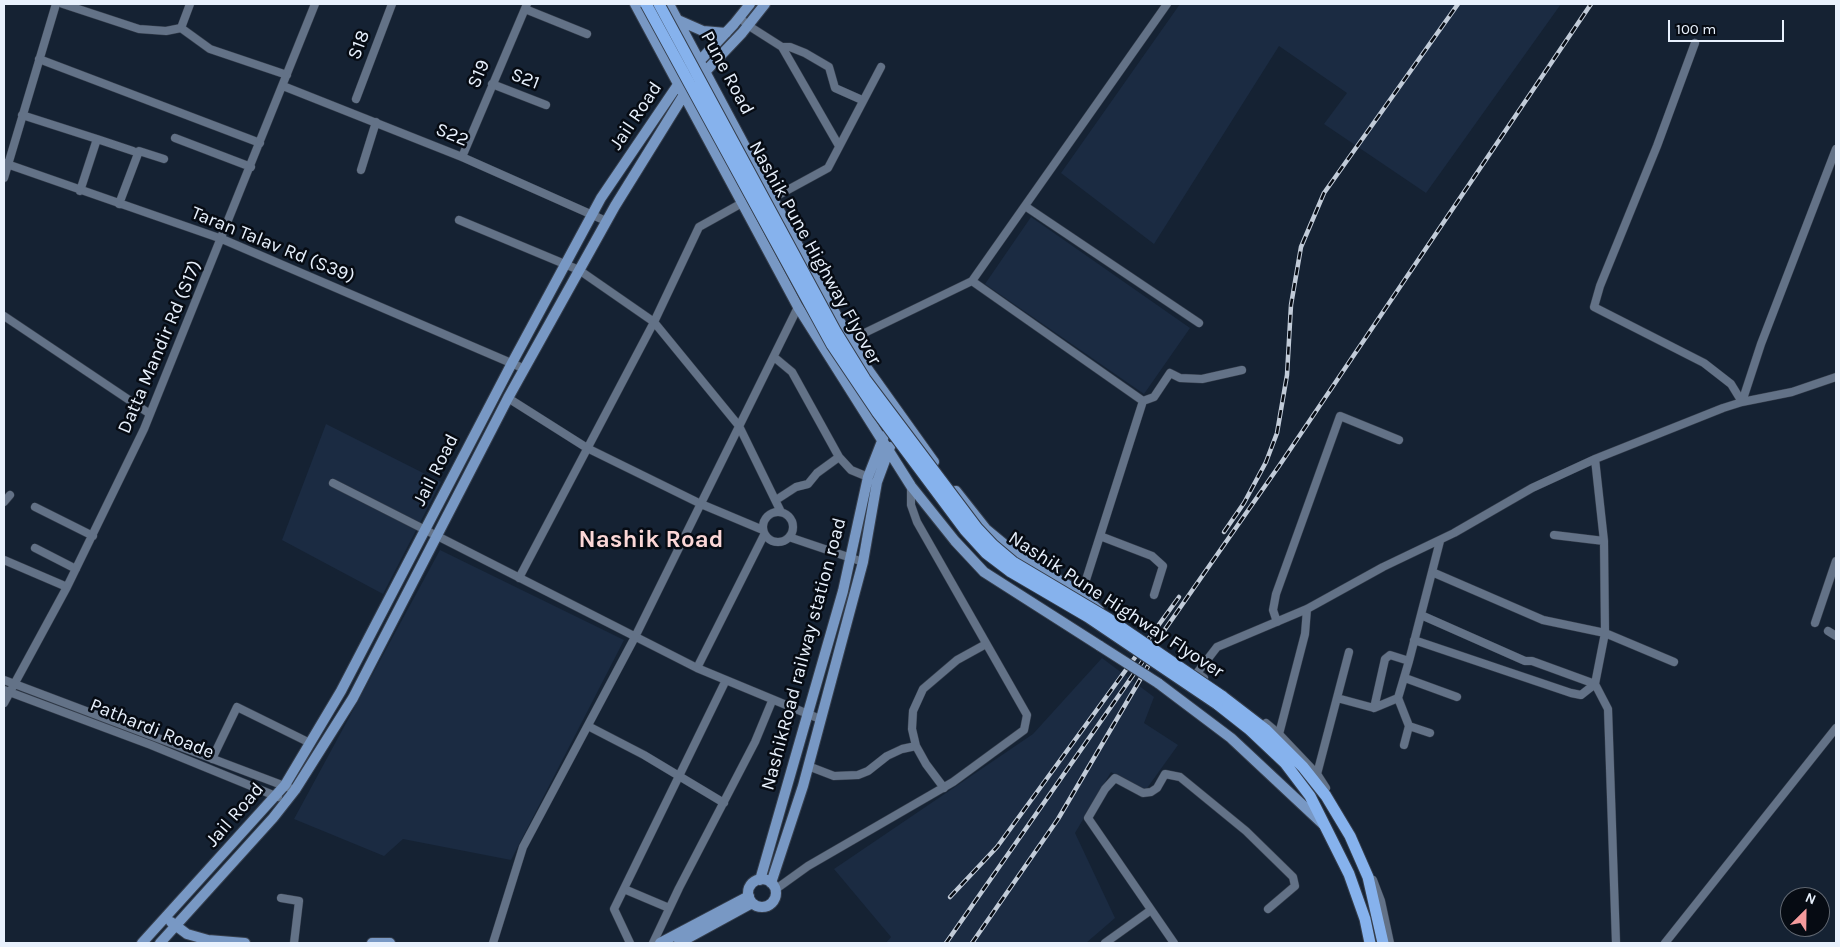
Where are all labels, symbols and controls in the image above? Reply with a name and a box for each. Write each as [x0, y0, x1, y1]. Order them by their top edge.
scale bar [1670, 10, 1786, 42]
text: 100 m [1676, 20, 1716, 38]
street label: S18 [343, 27, 375, 63]
street label: Pune Road [695, 27, 759, 119]
street label: S19 [463, 56, 495, 92]
street label: S21 [507, 63, 543, 95]
street label: Jail Road [605, 78, 667, 154]
street label: S22 [432, 118, 472, 152]
street label: Nashik Pune Highway Flyover [744, 137, 886, 369]
street label: Taran Talav Rd (S39) [188, 202, 358, 288]
street label: Datta Mandir Rd (S17) [113, 257, 207, 437]
street label: Jail Road [408, 430, 464, 510]
street label: NashikRoad railway station road [757, 515, 851, 793]
district label: Nashik Road [579, 526, 723, 554]
street label: Nashik Pune Highway Flyover [1004, 527, 1228, 683]
street label: Pathardi Roade [87, 694, 217, 764]
street label: Jail Road [201, 778, 269, 852]
north arrow [1780, 887, 1830, 937]
text: N [1803, 889, 1819, 908]

